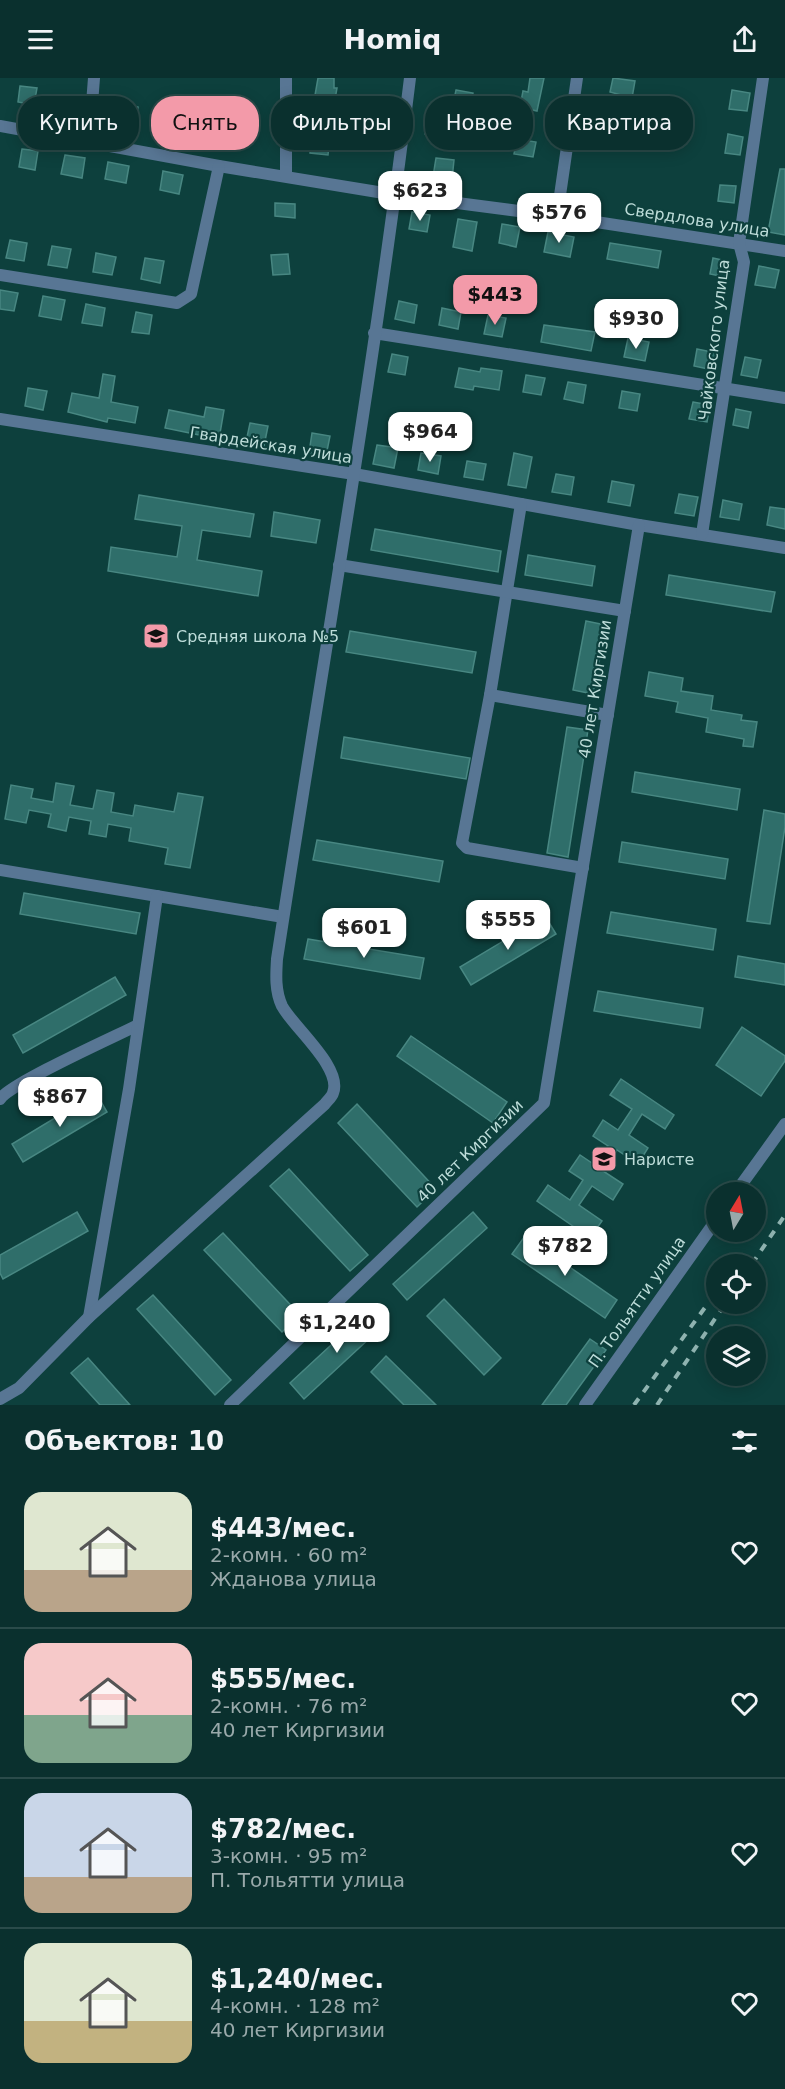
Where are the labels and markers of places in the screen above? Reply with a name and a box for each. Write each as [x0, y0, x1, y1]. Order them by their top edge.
pin: $623 [384, 171, 456, 222]
pin: $576 [523, 193, 595, 244]
pin: $443 [459, 275, 531, 326]
pin: $930 [600, 299, 672, 350]
pin: $964 [394, 412, 466, 463]
school or university icon: Средняя школа №5 [141, 621, 171, 651]
place label: Средняя школа №5 [176, 627, 339, 646]
pin: $555 [472, 900, 544, 951]
pin: $601 [328, 908, 400, 959]
pin: $867 [24, 1077, 96, 1128]
school or university icon: Наристе [589, 1144, 619, 1174]
place label: Наристе [624, 1150, 694, 1169]
pin: $782 [529, 1226, 601, 1277]
pin: $1,240 [288, 1303, 386, 1354]

